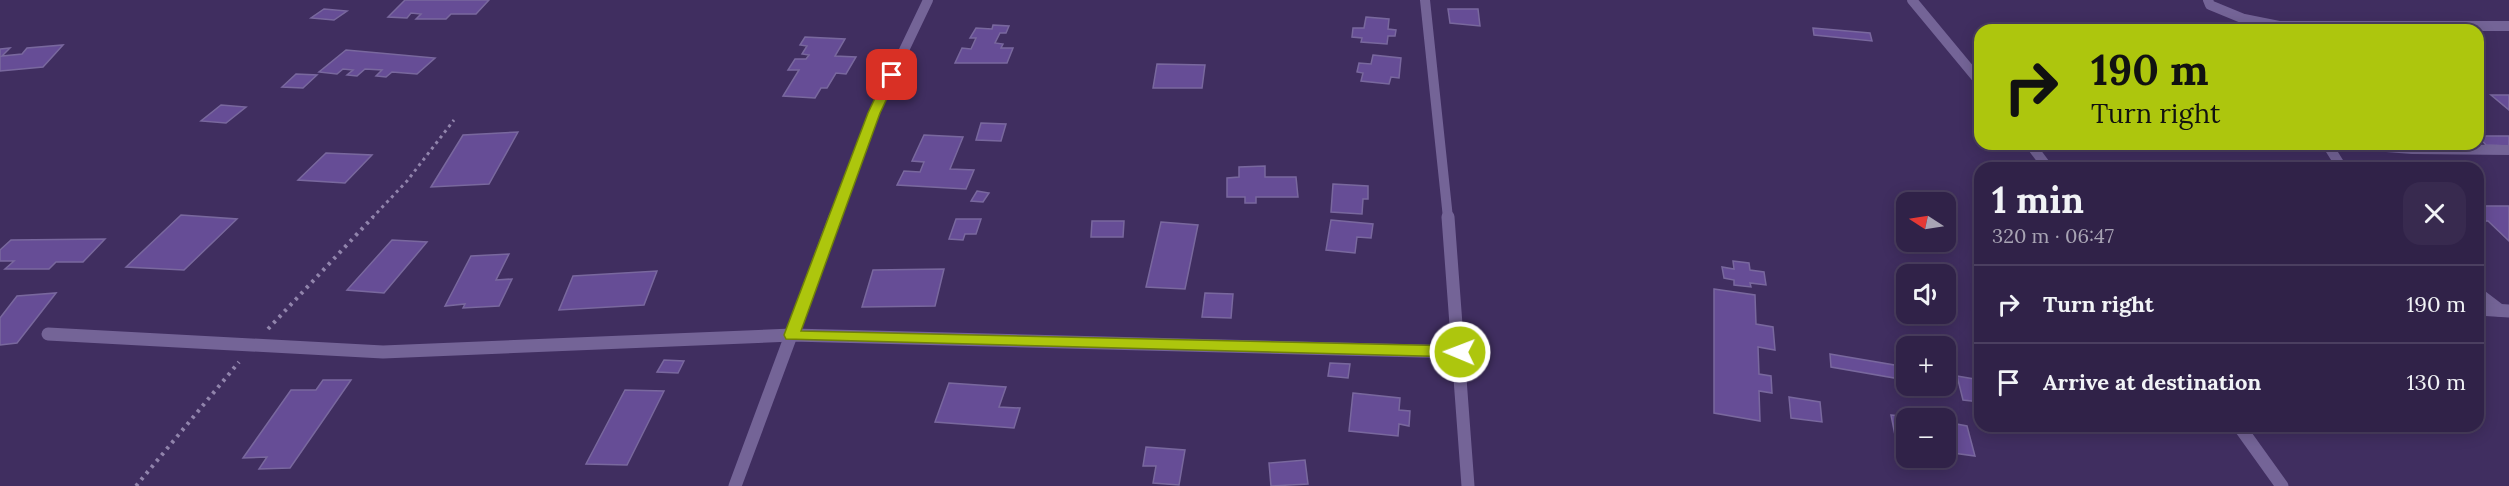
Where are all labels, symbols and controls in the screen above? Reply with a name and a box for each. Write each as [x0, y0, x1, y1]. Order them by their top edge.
text: 190 m [2091, 43, 2209, 97]
icon: right [1992, 48, 2070, 126]
pin [866, 49, 917, 100]
icon: arrive [875, 58, 908, 91]
text: Turn right [2091, 96, 2220, 130]
text: 1 min [1992, 177, 2084, 223]
button: close [2403, 182, 2466, 245]
north arrow [1896, 192, 1956, 252]
map controls [1896, 192, 1956, 468]
text: 320 m · 06:47 [1992, 223, 2114, 248]
button: sound [1896, 264, 1956, 324]
icon: right [1992, 288, 2025, 321]
text: Turn right [2043, 290, 2154, 318]
text: 190 m [2406, 290, 2466, 318]
position arrow [1428, 320, 1492, 384]
button: + [1896, 336, 1956, 396]
icon: arrive [1992, 366, 2025, 399]
text: Arrive at destination [2043, 368, 2261, 396]
text: 130 m [2407, 368, 2466, 396]
button: − [1896, 408, 1956, 468]

